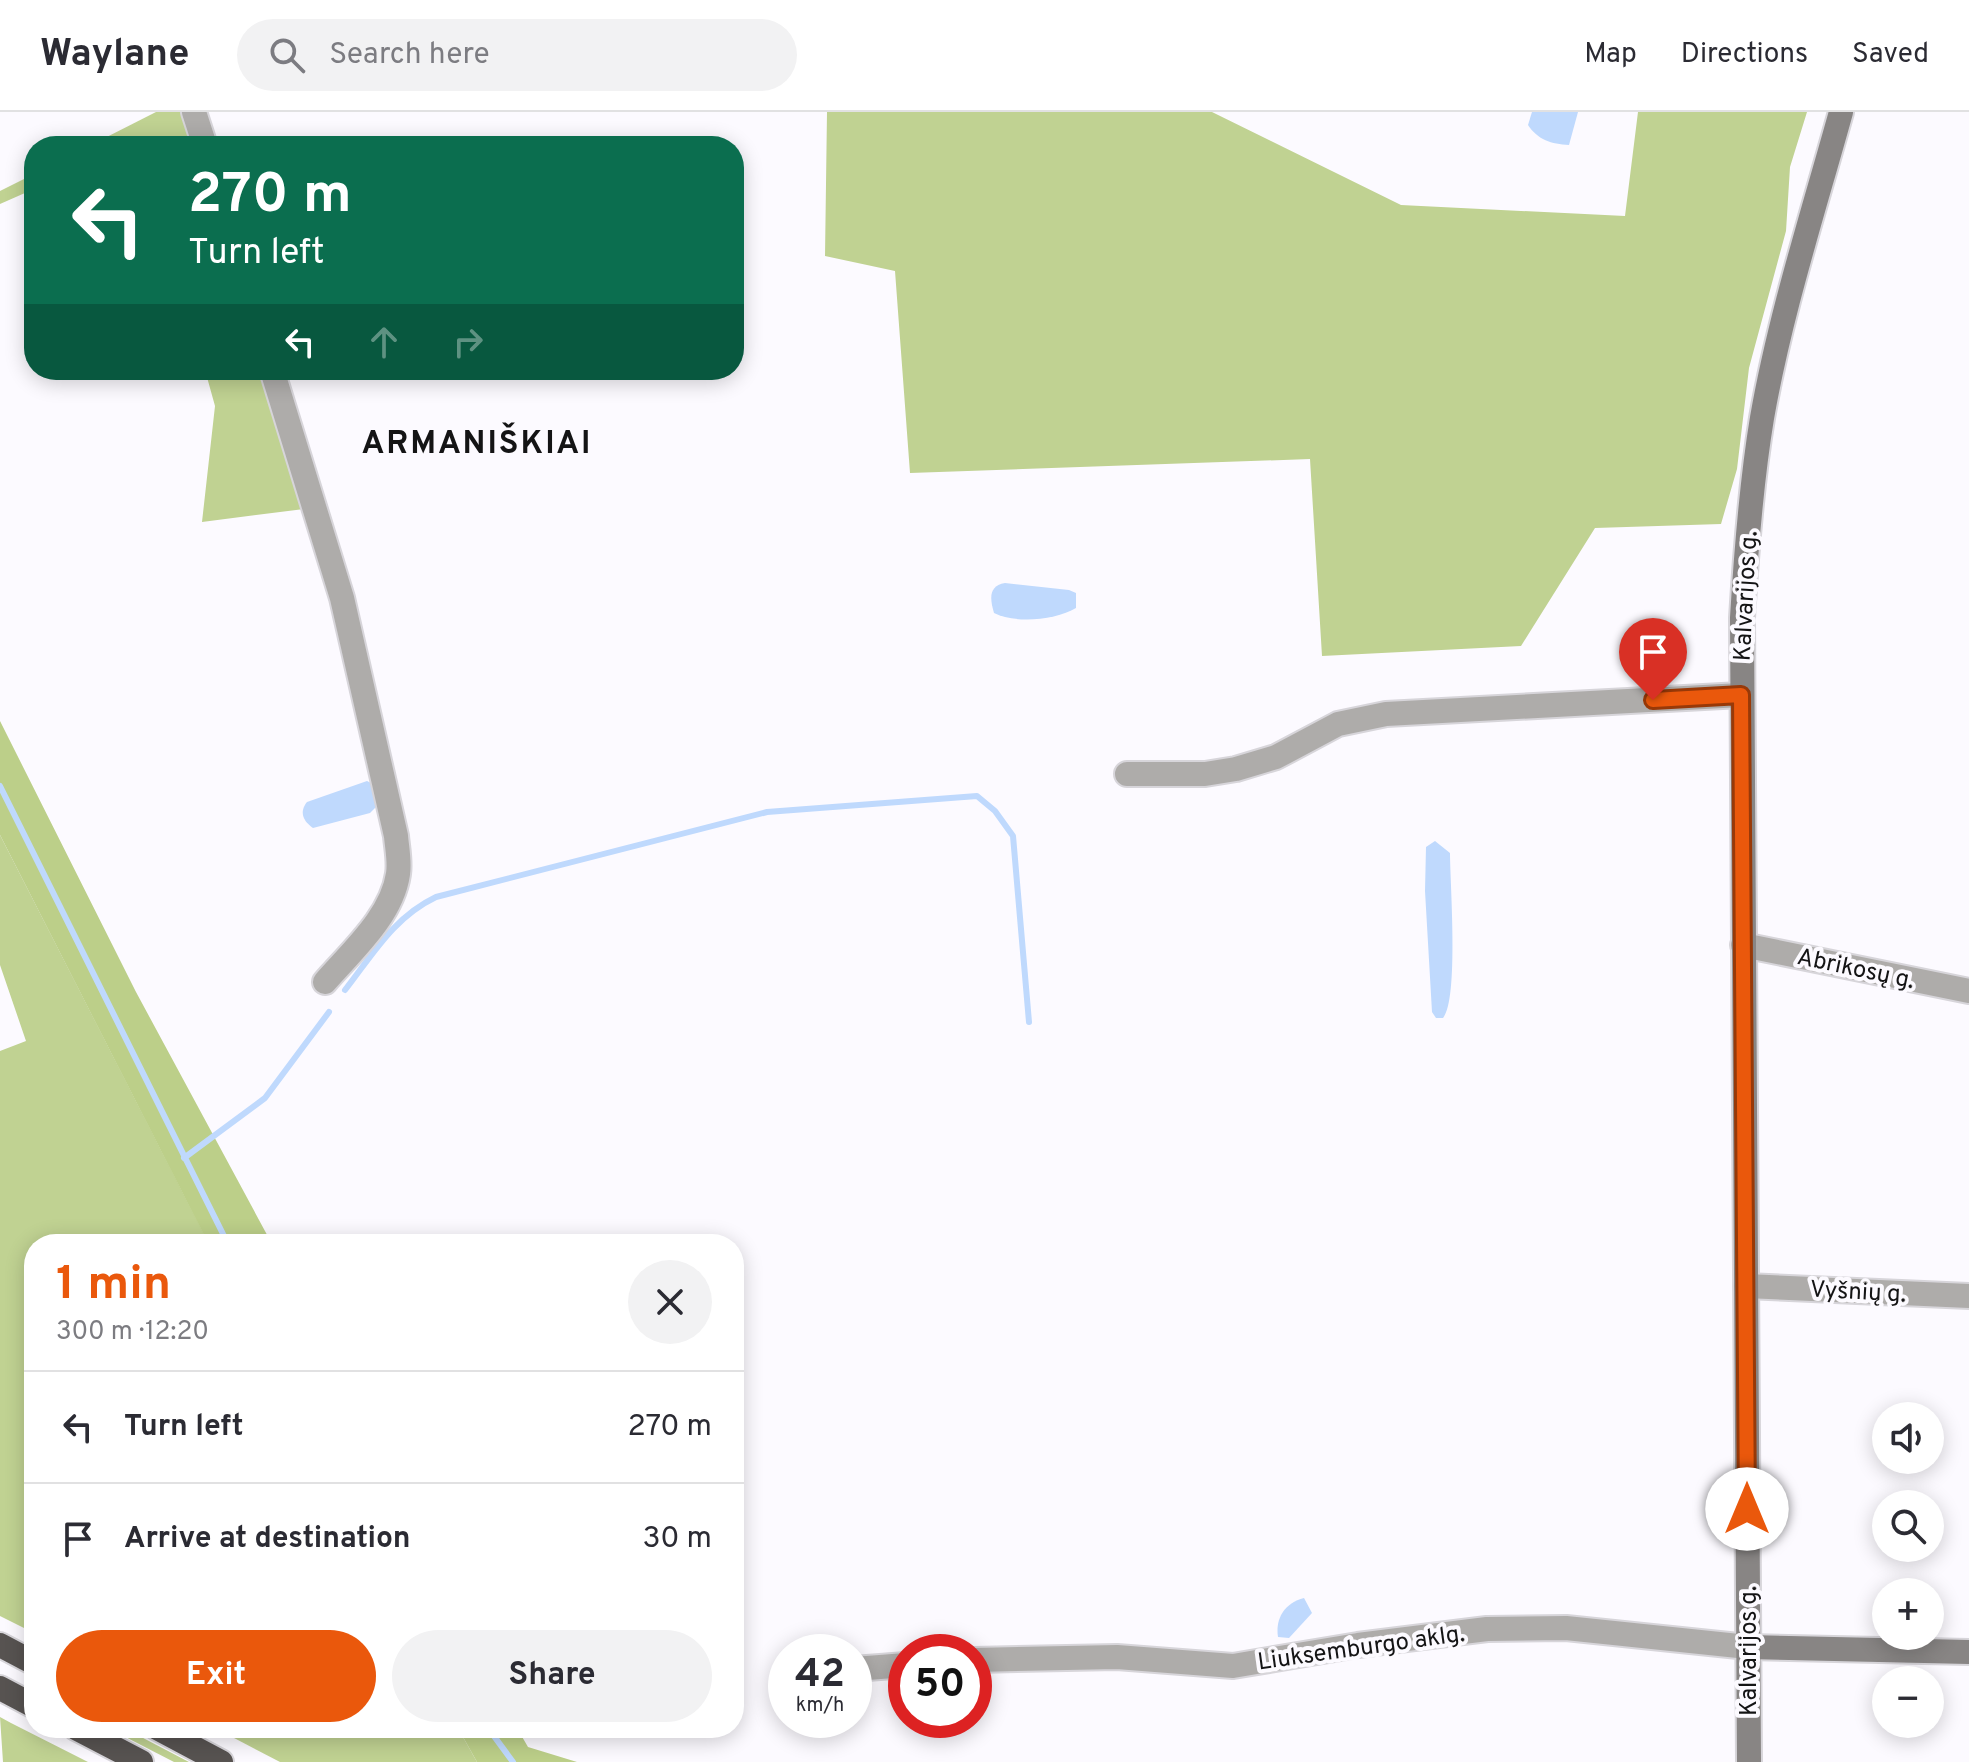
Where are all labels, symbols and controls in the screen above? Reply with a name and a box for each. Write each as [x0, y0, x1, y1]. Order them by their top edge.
search box [237, 19, 797, 91]
text: Waylane [40, 31, 189, 80]
icon: search [265, 33, 309, 77]
text: Search here [329, 37, 490, 74]
text: Map [1584, 37, 1637, 73]
text: Directions [1681, 37, 1808, 73]
text: Saved [1852, 37, 1929, 73]
text: 270 m [188, 162, 352, 232]
icon: left [56, 168, 160, 272]
text: Turn left [188, 231, 325, 277]
icon: left [278, 320, 322, 364]
icon: ahead [362, 320, 406, 364]
icon: right [446, 320, 490, 364]
district label: ARMANIŠKIAI [362, 422, 592, 465]
street label: Kalvarijos g. [1729, 530, 1765, 662]
pin [1619, 618, 1687, 700]
icon: arrive [1631, 630, 1675, 674]
street label: Abrikosų g. [1794, 943, 1917, 997]
text: 1 min [56, 1256, 171, 1316]
button: close [628, 1260, 712, 1344]
street label: Vyšnių g. [1809, 1275, 1907, 1310]
text: 300 m · 12:20 [56, 1316, 209, 1349]
map controls [1872, 1402, 1944, 1738]
button: sound [1872, 1402, 1944, 1474]
icon: left [56, 1405, 100, 1449]
text: Turn left [124, 1409, 244, 1446]
text: 270 m [627, 1409, 712, 1446]
position arrow [1705, 1467, 1789, 1551]
button: search [1872, 1490, 1944, 1562]
icon: arrive [56, 1517, 100, 1561]
text: Arrive at destination [124, 1521, 410, 1558]
text: 30 m [643, 1521, 712, 1558]
button: + [1872, 1578, 1944, 1650]
street label: Kalvarijos g. [1735, 1586, 1765, 1716]
street label: Liuksemburgo aklg. [1256, 1620, 1467, 1678]
button: Exit [56, 1630, 376, 1722]
button: Share [392, 1630, 712, 1722]
speed limit sign: 50 [888, 1634, 992, 1738]
text: 42 [795, 1651, 845, 1701]
button: − [1872, 1666, 1944, 1738]
text: km/h [796, 1693, 844, 1719]

